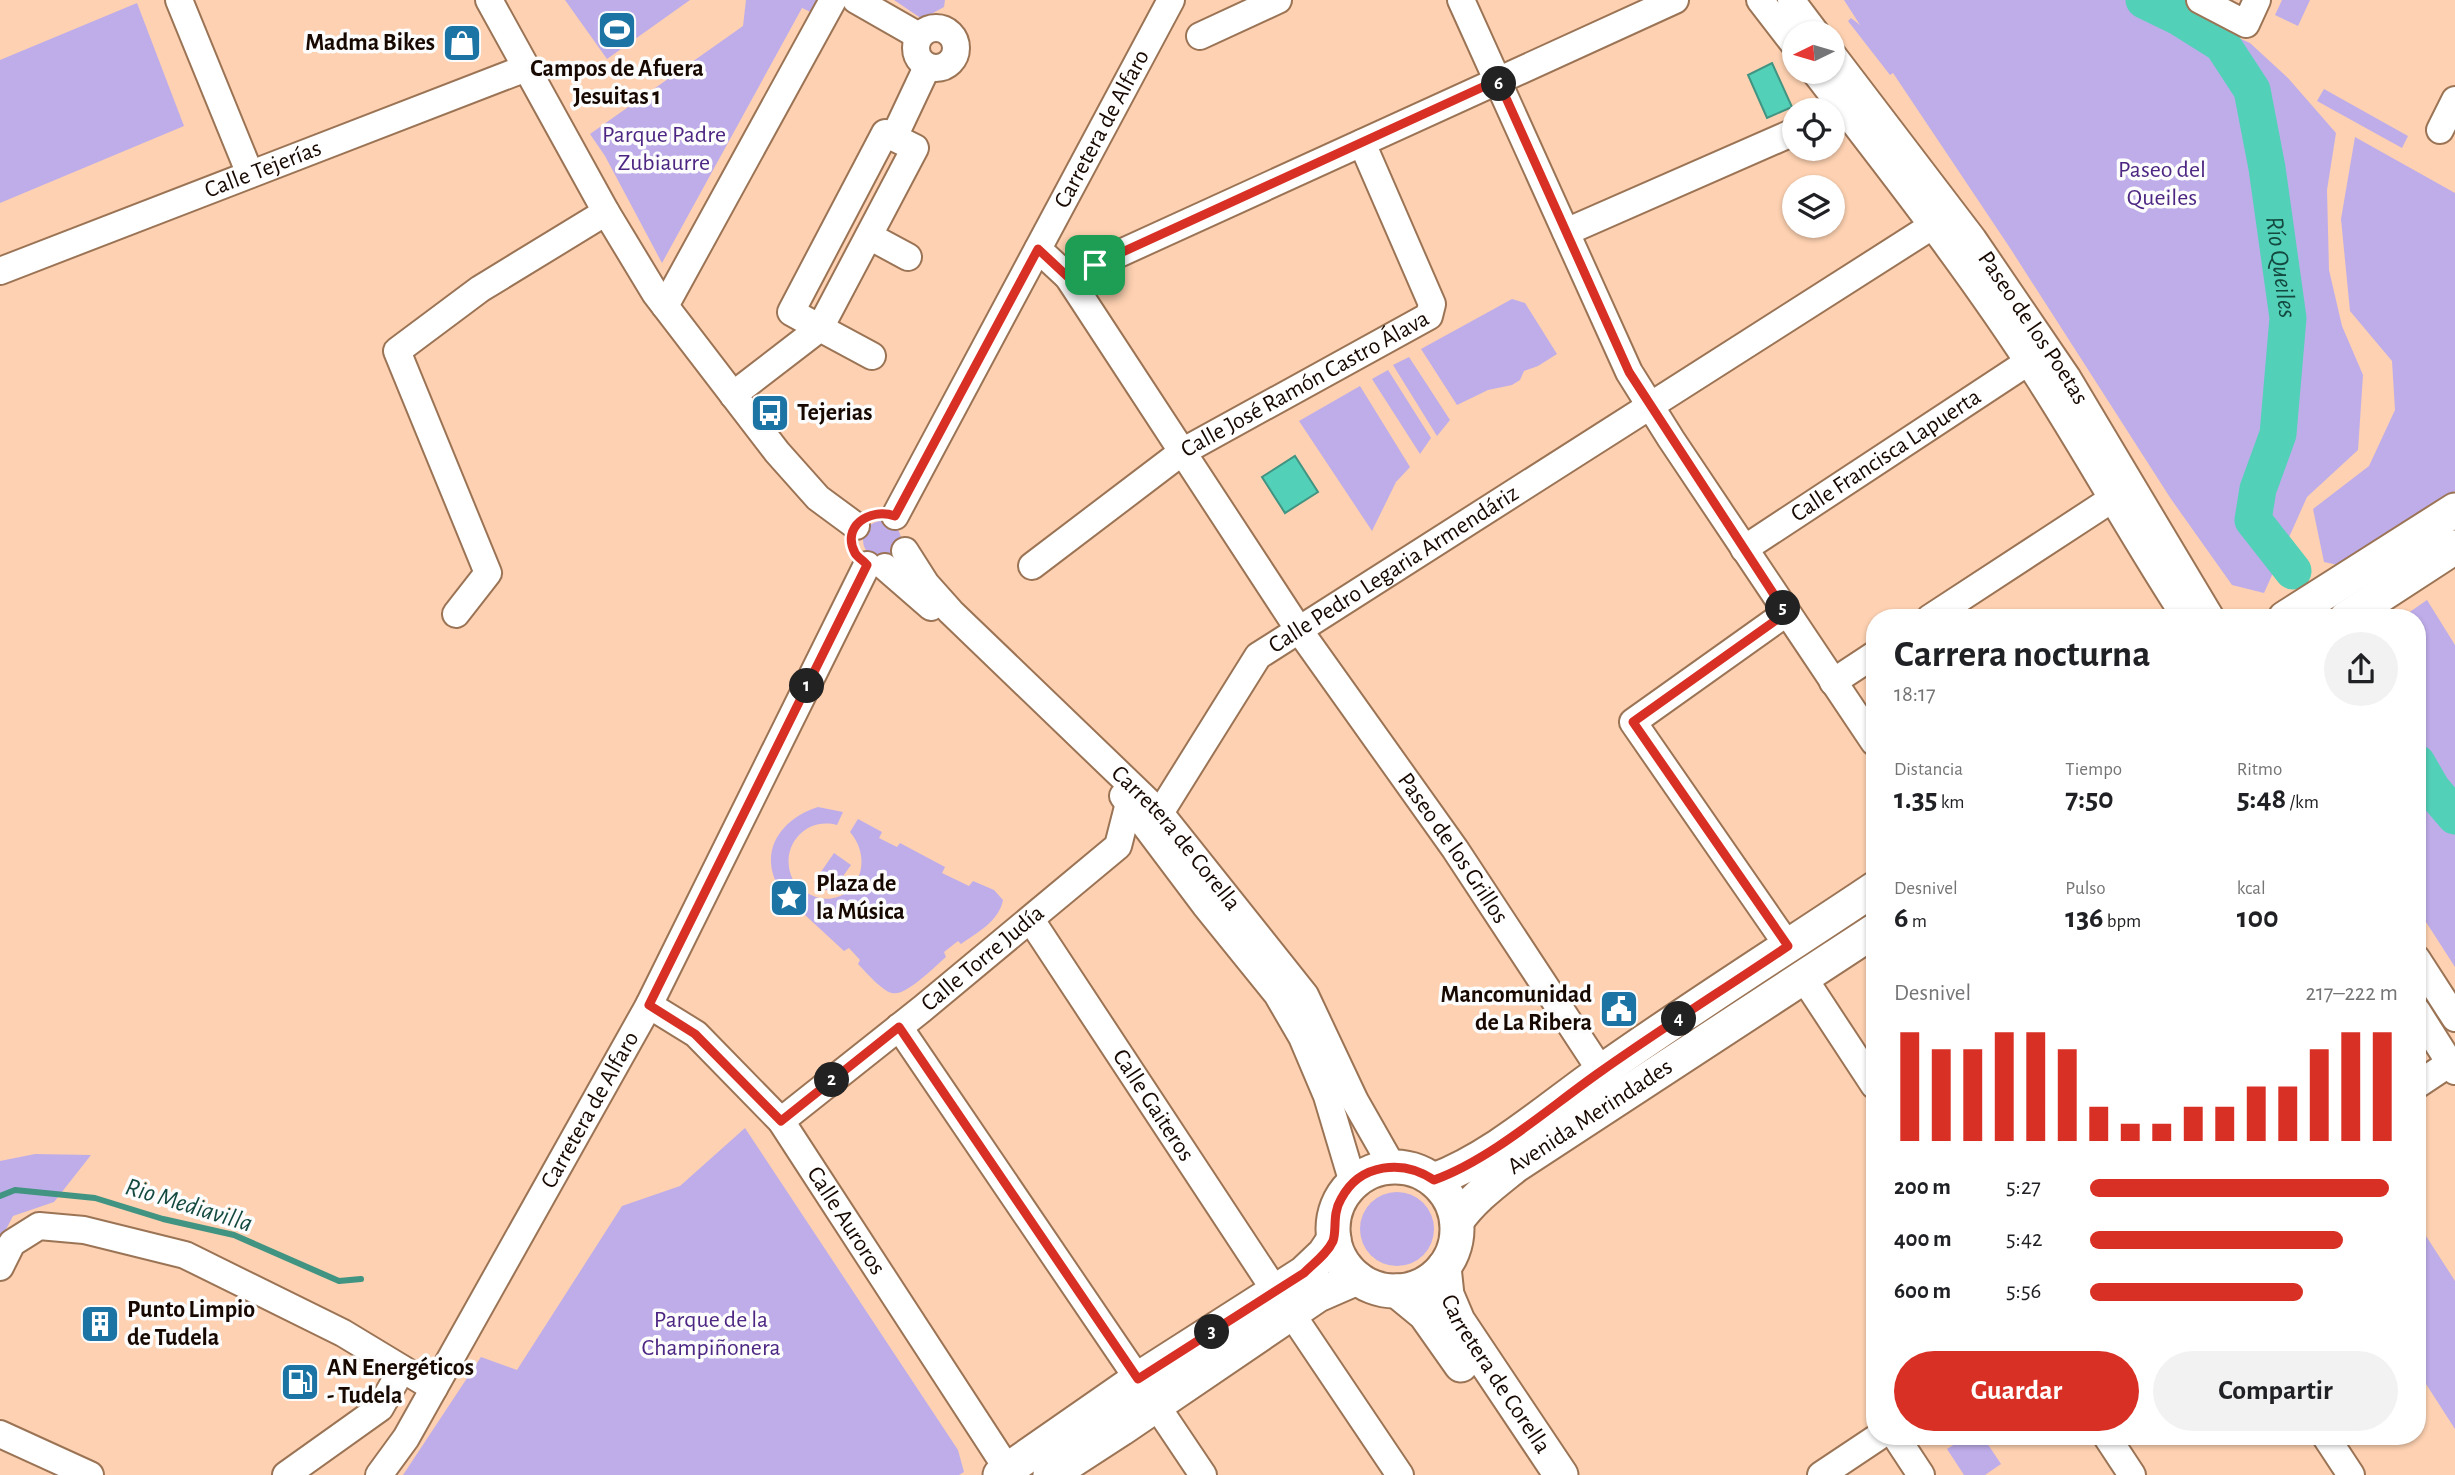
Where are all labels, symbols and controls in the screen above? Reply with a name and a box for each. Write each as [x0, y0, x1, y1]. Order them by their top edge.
sports icon: Campos de Afuera Jesuitas 1 [596, 9, 638, 51]
north arrow [1782, 21, 1844, 84]
map controls [1782, 21, 1845, 238]
shop icon: Madma Bikes [441, 22, 483, 64]
place label: Madma Bikes [305, 31, 435, 55]
street label: Carretera de Alfaro [1050, 46, 1154, 212]
place label: Campos de Afuera Jesuitas 1 [530, 57, 704, 109]
pin: 6 [1482, 66, 1516, 102]
text: 6 [1494, 74, 1503, 93]
button: locate [1782, 98, 1845, 161]
park label: Parque Padre Zubiaurre [602, 123, 726, 175]
street label: Calle Tejerías [201, 136, 325, 203]
park label: Paseo del Queiles [2118, 158, 2206, 210]
button: layers [1782, 175, 1845, 238]
water label: Río Queiles [2261, 215, 2301, 319]
pin [1065, 235, 1125, 295]
icon: arrive [1076, 246, 1114, 284]
street label: Paseo de los Poetas [1973, 247, 2093, 409]
street label: Calle José Ramón Castro Álava [1177, 306, 1433, 462]
street label: Calle Francisca Lapuerta [1787, 384, 1985, 527]
bus stop icon: Tejerias [749, 392, 791, 434]
place label: Tejerias [797, 401, 872, 425]
street label: Calle Pedro Legaria Armendáriz [1264, 481, 1523, 658]
pin: 5 [1766, 590, 1800, 626]
text: 5 [1778, 598, 1787, 617]
button: share [2324, 632, 2398, 706]
text: Carrera nocturna [1894, 636, 2151, 674]
pin: 1 [790, 668, 824, 704]
text: 1 [803, 676, 810, 695]
text: 18:17 [1894, 683, 1936, 706]
text: Distancia [1894, 760, 1963, 779]
text: Tiempo [2065, 760, 2122, 779]
text: Ritmo [2237, 760, 2282, 779]
street label: Carretera de Corella [1107, 761, 1245, 915]
street label: Paseo de los Grillos [1393, 769, 1513, 928]
text: 1.35 [1894, 784, 1938, 814]
text: 7:50 [2065, 784, 2114, 814]
text: 5:48 [2237, 784, 2286, 814]
text: km [1938, 793, 1965, 812]
text: /km [2286, 793, 2319, 812]
place label: Plaza de la Música [816, 872, 905, 924]
place icon: Plaza de la Música [768, 877, 810, 919]
text: Desnivel [1894, 879, 1958, 898]
text: Pulso [2065, 879, 2106, 898]
text: kcal [2237, 879, 2266, 898]
street label: Calle Torre Judía [917, 901, 1049, 1016]
text: 6 [1894, 903, 1909, 933]
text: 136 [2065, 903, 2104, 933]
text: 100 [2237, 903, 2279, 933]
text: m [1909, 912, 1927, 931]
text: bpm [2104, 912, 2141, 931]
text: Desnivel [1894, 982, 1971, 1005]
text: 217–222 m [2305, 982, 2398, 1005]
place label: Mancomunidad de La Ribera [1441, 983, 1592, 1035]
public building icon: Mancomunidad de La Ribera [1598, 988, 1640, 1030]
pin: 4 [1662, 1002, 1696, 1036]
text: 4 [1674, 1009, 1683, 1028]
street label: Carretera de Alfaro [537, 1027, 644, 1192]
street label: Calle Gaiteros [1108, 1045, 1198, 1166]
street label: Avenida Merindades [1503, 1054, 1677, 1179]
pin: 2 [814, 1062, 850, 1098]
text: 2 [827, 1070, 836, 1089]
street label: Calle Auroros [802, 1163, 890, 1279]
water label: Rio Mediavilla [122, 1173, 256, 1237]
text: 200 m [1894, 1176, 1951, 1199]
text: 5:27 [2006, 1176, 2041, 1199]
text: 400 m [1894, 1228, 1952, 1251]
text: 5:42 [2006, 1228, 2042, 1251]
text: 600 m [1894, 1280, 1951, 1303]
text: 5:56 [2006, 1280, 2041, 1303]
street label: Carretera de Corella [1436, 1291, 1555, 1458]
place label: Punto Limpio de Tudela [127, 1298, 255, 1350]
building icon: Punto Limpio de Tudela [79, 1303, 121, 1345]
park label: Parque de la Champiñonera [641, 1308, 781, 1360]
pin: 3 [1194, 1314, 1230, 1350]
text: 3 [1207, 1322, 1216, 1341]
button: Guardar [1894, 1351, 2139, 1431]
button: Compartir [2153, 1351, 2398, 1431]
place label: AN Energéticos - Tudela [327, 1356, 474, 1408]
fuel station icon: AN Energéticos - Tudela [279, 1361, 321, 1403]

